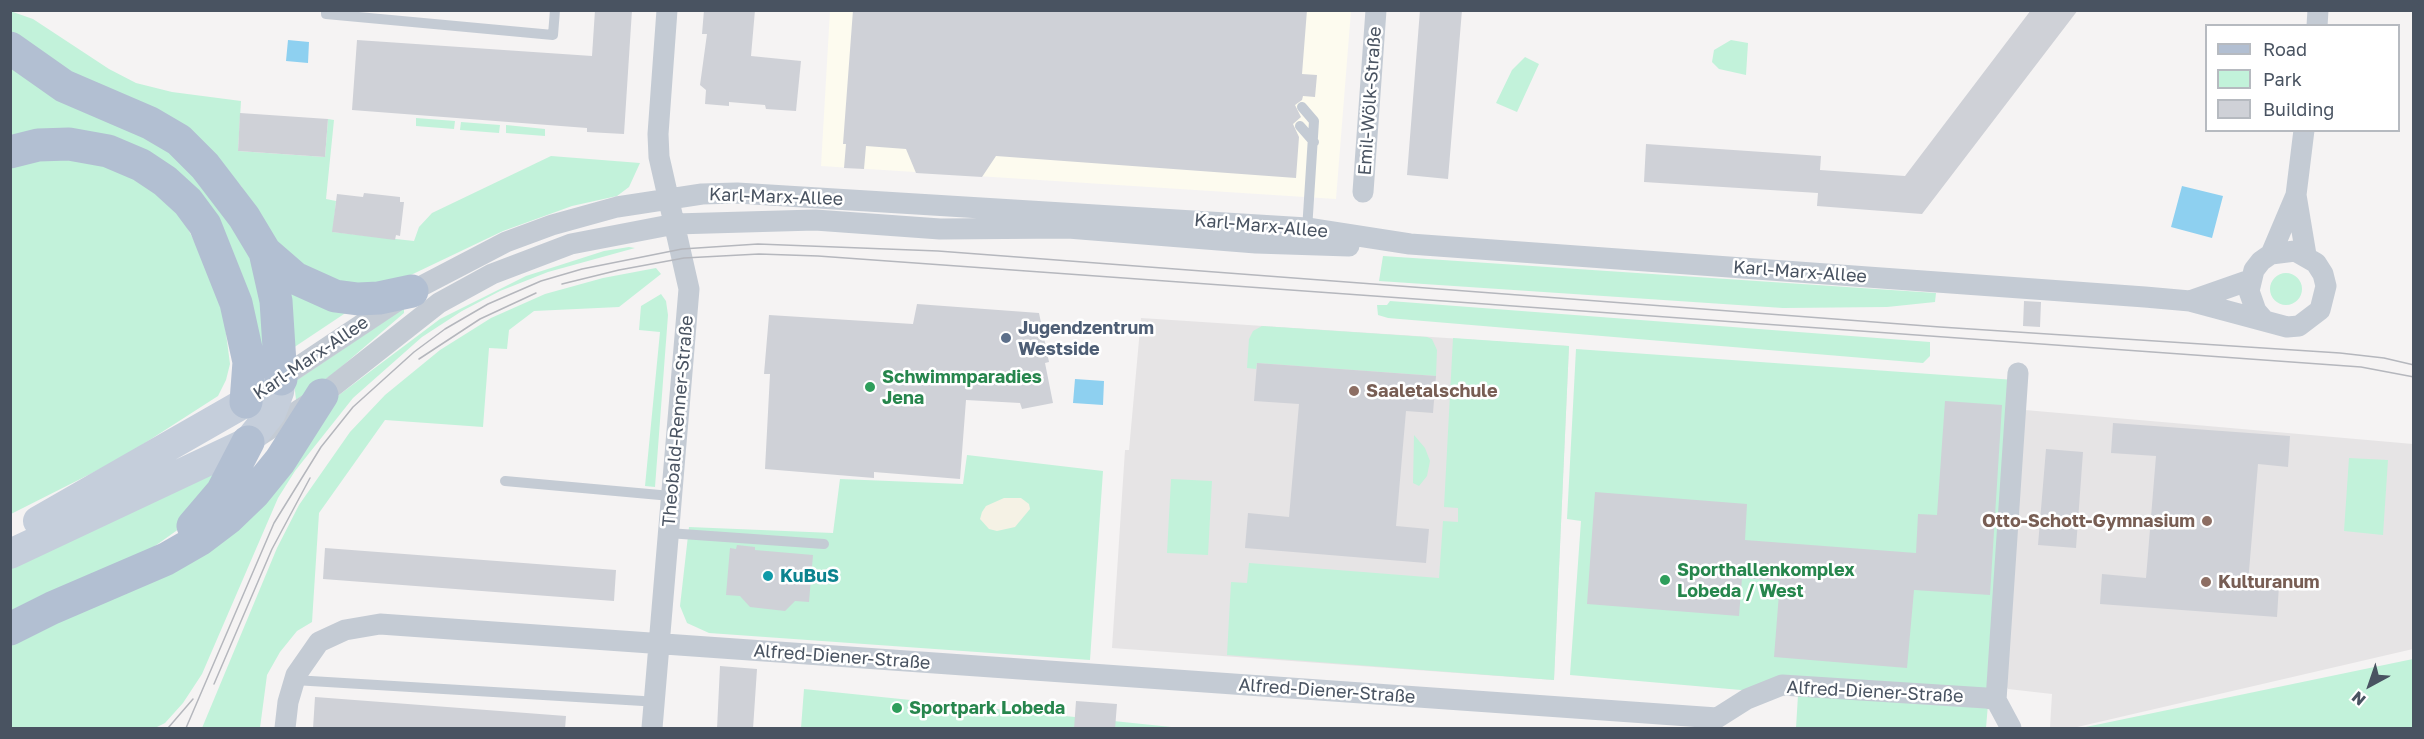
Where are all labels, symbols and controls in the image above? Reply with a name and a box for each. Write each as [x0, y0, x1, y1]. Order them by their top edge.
legend [2205, 24, 2400, 132]
street label: Emil-Wölk-Straße [1354, 26, 1386, 176]
text: Road [2263, 38, 2307, 60]
text: Park [2263, 68, 2302, 90]
text: Building [2263, 98, 2334, 120]
street label: Karl-Marx-Allee [709, 184, 843, 210]
street label: Karl-Marx-Allee [1193, 209, 1329, 243]
street label: Karl-Marx-Allee [1732, 257, 1868, 287]
street label: Karl-Marx-Allee [249, 312, 373, 404]
street label: Theobald-Renner-Straße [658, 314, 698, 528]
place label: Jugendzentrum Westside [1018, 317, 1154, 360]
marker: Jugendzentrum Westside [999, 331, 1013, 345]
place label: Schwimmparadies Jena [882, 366, 1042, 409]
marker: Schwimmparadies Jena [863, 380, 877, 394]
place label: Saaletalschule [1366, 380, 1498, 402]
marker: Saaletalschule [1347, 384, 1361, 398]
place label: Otto-Schott-Gymnasium [1982, 510, 2195, 532]
marker: Otto-Schott-Gymnasium [2200, 514, 2214, 528]
place label: Sporthallenkomplex Lobeda / West [1677, 559, 1855, 602]
place label: KuBuS [780, 565, 839, 587]
marker: KuBuS [761, 569, 775, 583]
place label: Kulturanum [2218, 571, 2320, 593]
marker: Sporthallenkomplex Lobeda / West [1658, 573, 1672, 587]
marker: Kulturanum [2199, 575, 2213, 589]
street label: Alfred-Diener-Straße [753, 640, 931, 674]
north arrow [2340, 655, 2400, 715]
street label: Alfred-Diener-Straße [1238, 674, 1416, 708]
street label: Alfred-Diener-Straße [1786, 677, 1964, 707]
text: N [2347, 687, 2370, 710]
place label: Sportpark Lobeda [909, 697, 1065, 719]
marker: Sportpark Lobeda [890, 701, 904, 715]

